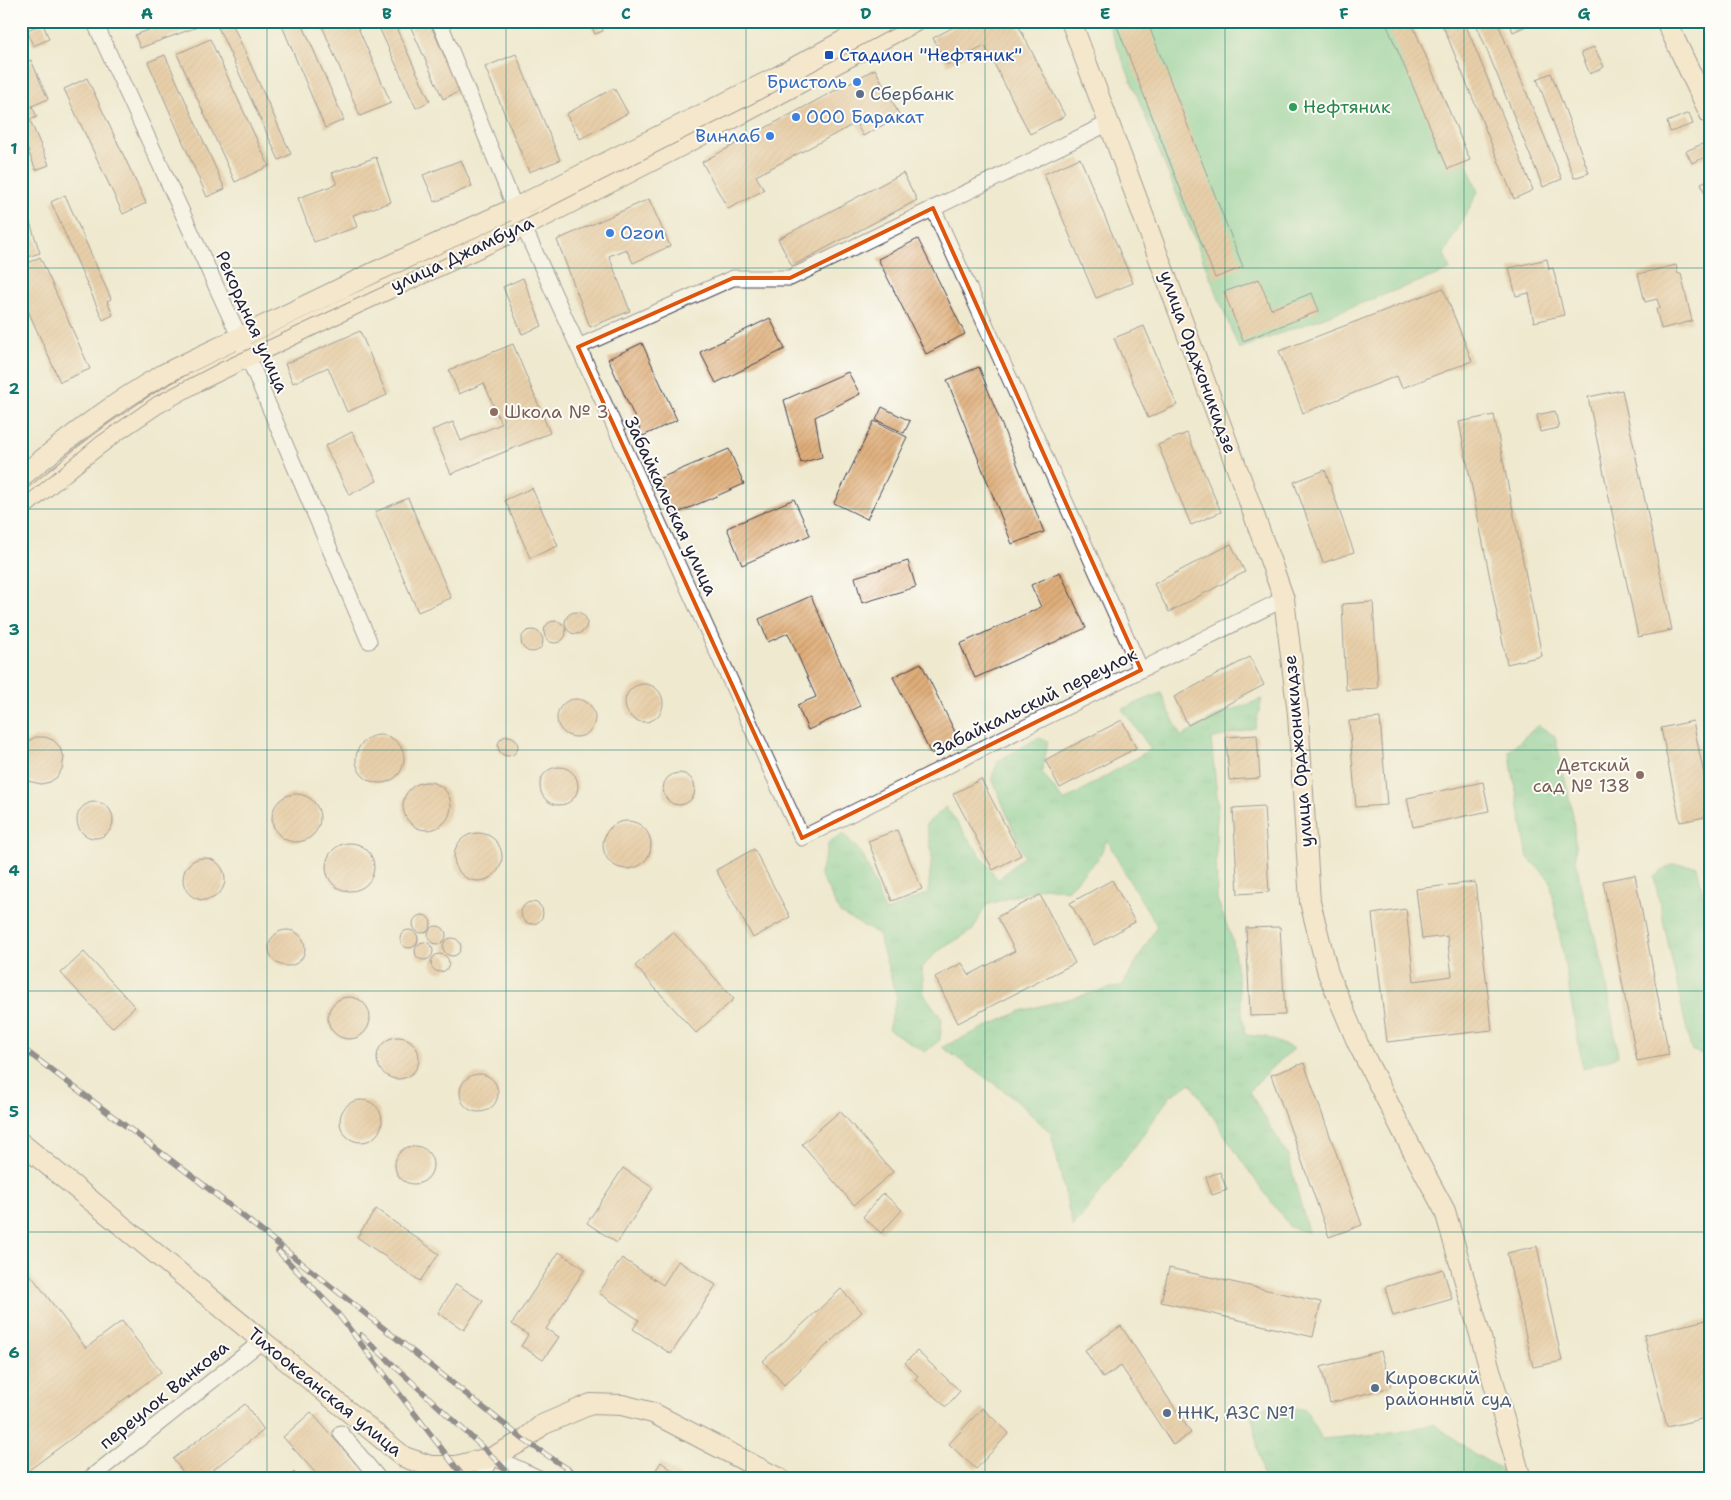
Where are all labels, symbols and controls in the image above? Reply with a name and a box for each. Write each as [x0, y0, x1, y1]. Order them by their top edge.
text: A [141, 3, 153, 24]
text: B [382, 3, 392, 24]
text: C [621, 3, 631, 24]
text: D [860, 3, 872, 24]
text: E [1100, 3, 1110, 24]
text: F [1339, 3, 1349, 24]
text: G [1578, 3, 1591, 24]
place label: Стадион "Нефтяник" [839, 43, 1022, 67]
marker: Стадион "Нефтяник" [823, 49, 835, 61]
place label: Бристоль [767, 70, 847, 94]
marker: Бристоль [851, 76, 863, 88]
place label: Сбербанк [870, 82, 954, 106]
marker: Сбербанк [854, 88, 866, 100]
place label: Нефтяник [1303, 95, 1391, 119]
marker: Нефтяник [1287, 101, 1299, 113]
place label: ООО Баракат [806, 105, 925, 129]
marker: ООО Баракат [790, 111, 802, 123]
place label: Винлаб [695, 124, 760, 148]
marker: Винлаб [764, 130, 776, 142]
text: 1 [10, 138, 18, 159]
street label: улица Джамбула [387, 210, 537, 298]
place label: Ozon [620, 221, 665, 245]
marker: Ozon [604, 227, 616, 239]
street label: Рекордная улица [210, 247, 294, 397]
street label: улица Орджоникидзе [1154, 267, 1242, 457]
text: 2 [8, 378, 20, 399]
place label: Школа № 3 [504, 400, 609, 424]
marker: Школа № 3 [488, 406, 500, 418]
street label: Забайкальская улица [619, 413, 723, 599]
text: 3 [8, 619, 20, 640]
street label: Забайкальский переулок [929, 642, 1141, 762]
street label: улица Орджоникидзе [1278, 654, 1318, 848]
place label: Детский сад № 138 [1533, 753, 1630, 798]
marker: Детский сад № 138 [1634, 769, 1646, 781]
text: 4 [8, 860, 20, 881]
text: 5 [9, 1101, 19, 1122]
street label: Тихоокеанская улица [243, 1322, 407, 1462]
street label: переулок Ванкова [94, 1335, 234, 1455]
text: 6 [8, 1342, 20, 1363]
place label: Кировский районный суд [1385, 1366, 1512, 1411]
marker: Кировский районный суд [1369, 1382, 1381, 1394]
place label: ННК, АЗС №1 [1177, 1401, 1295, 1425]
marker: ННК, АЗС №1 [1161, 1407, 1173, 1419]

